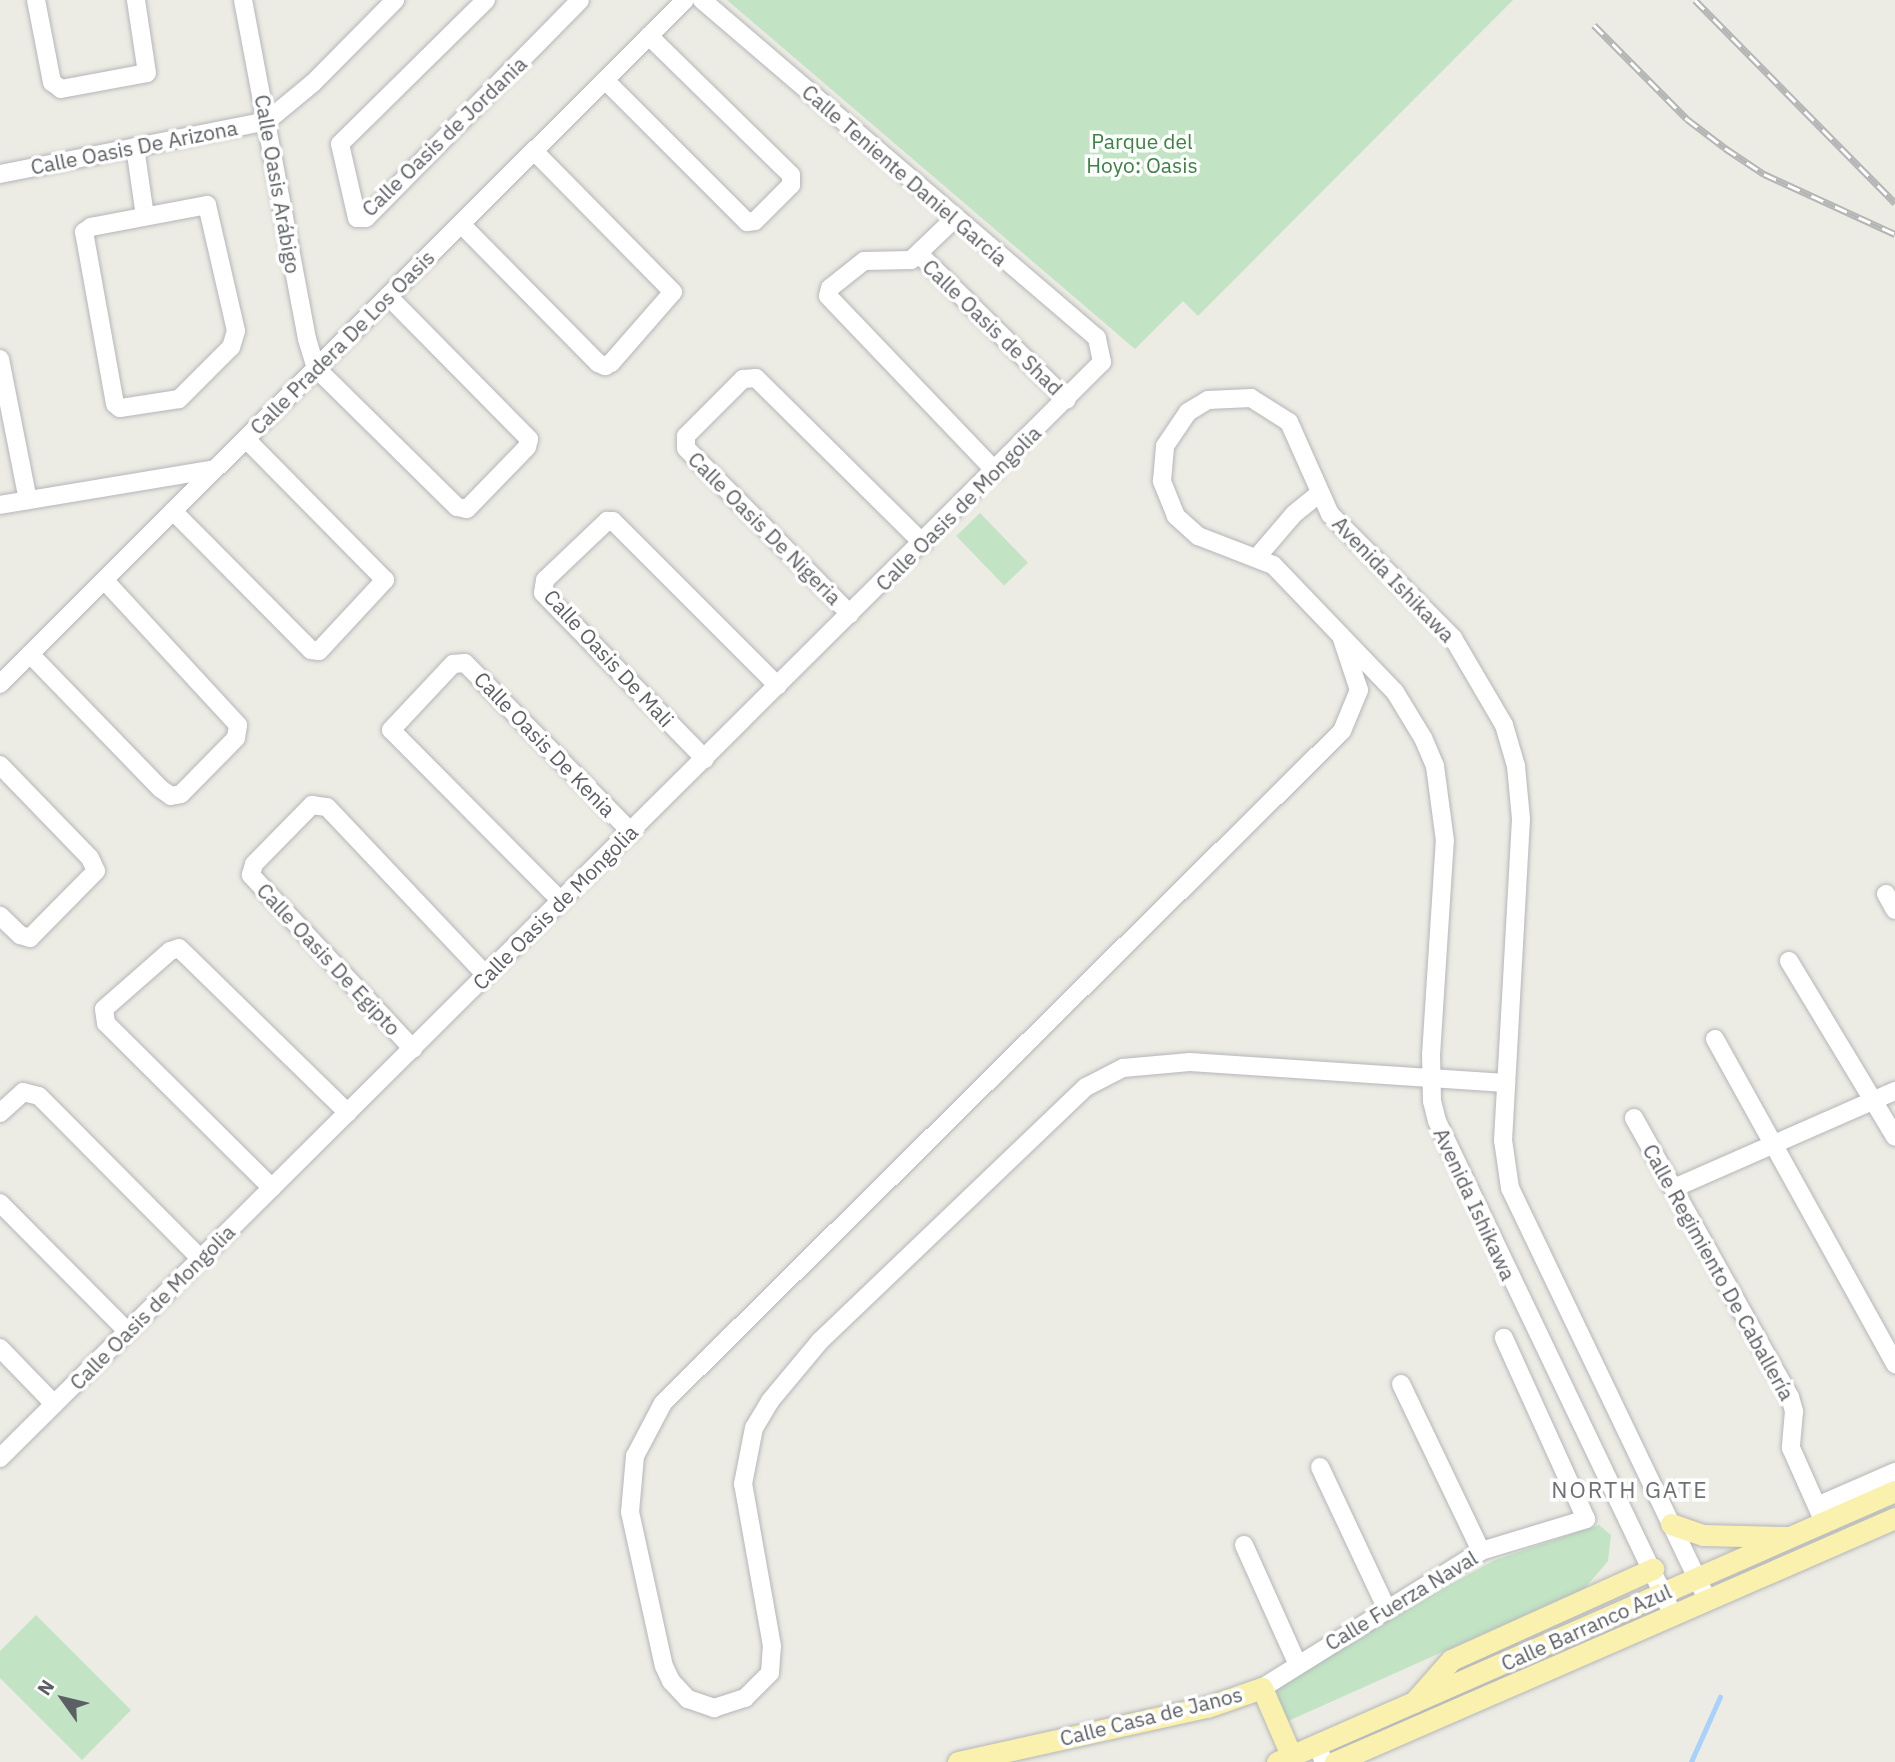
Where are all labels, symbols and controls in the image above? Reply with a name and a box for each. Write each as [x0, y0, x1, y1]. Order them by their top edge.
street label: Calle Oasis de Jordania [356, 51, 532, 221]
street label: Calle Teniente Daniel García [797, 79, 1013, 271]
street label: Calle Oasis Arábigo [250, 93, 306, 275]
street label: Calle Oasis De Arizona [28, 115, 240, 179]
park label: Parque del Hoyo: Oasis [1086, 128, 1198, 178]
street label: Calle Pradera De Los Oasis [245, 245, 439, 439]
street label: Calle Oasis de Shad [918, 254, 1068, 400]
street label: Calle Oasis de Mongolia [870, 420, 1046, 596]
street label: Calle Oasis De Nigeria [683, 446, 847, 610]
street label: Avenida Ishikawa [1328, 511, 1460, 647]
street label: Calle Oasis De Mali [539, 584, 679, 732]
street label: Calle Oasis De Kenia [469, 666, 621, 822]
street label: Calle Oasis de Mongolia [467, 819, 643, 995]
street label: Calle Oasis De Egipto [252, 878, 406, 1040]
street label: Avenida Ishikawa [1429, 1124, 1521, 1284]
street label: Calle Regimiento De Caballería [1638, 1139, 1800, 1405]
street label: Calle Oasis de Mongolia [64, 1219, 240, 1395]
district label: NORTH GATE [1553, 1475, 1707, 1503]
street label: Calle Fuerza Naval [1320, 1545, 1482, 1655]
street label: Calle Barranco Azul [1497, 1578, 1675, 1676]
north arrow [28, 1664, 98, 1734]
text: N [32, 1675, 59, 1700]
street label: Calle Casa de Janos [1057, 1681, 1245, 1751]

